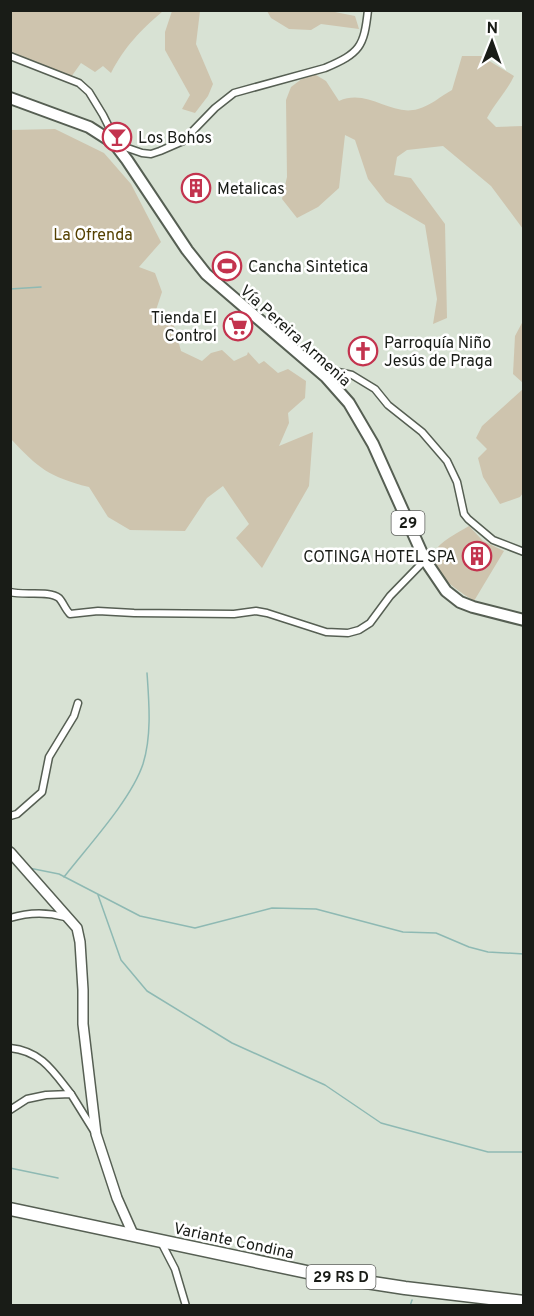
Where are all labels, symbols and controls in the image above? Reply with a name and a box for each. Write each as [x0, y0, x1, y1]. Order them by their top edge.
north arrow [462, 12, 522, 72]
text: N [486, 19, 498, 39]
bar icon: Los Bohos [101, 121, 133, 153]
place label: Los Bohos [138, 129, 212, 149]
building icon: Metalicas [180, 172, 212, 204]
place label: Metalicas [217, 180, 285, 200]
park label: La Ofrenda [53, 226, 133, 246]
sports icon: Cancha Sintetica [211, 250, 243, 282]
place label: Cancha Sintetica [248, 258, 368, 278]
street label: Vía Pereira Armenia [235, 281, 354, 392]
place label: Tienda El Control [151, 309, 217, 347]
supermarket icon: Tienda El Control [222, 310, 254, 342]
place label: Parroquía Niño Jesús de Praga [384, 334, 492, 372]
church icon: Parroquía Niño Jesús de Praga [347, 335, 379, 367]
road number: 29 [392, 511, 424, 535]
building icon: COTINGA HOTEL SPA [461, 540, 493, 572]
place label: COTINGA HOTEL SPA [303, 548, 456, 568]
street label: Variante Condina [171, 1219, 296, 1265]
road number: 29 RS D [306, 1265, 376, 1289]

